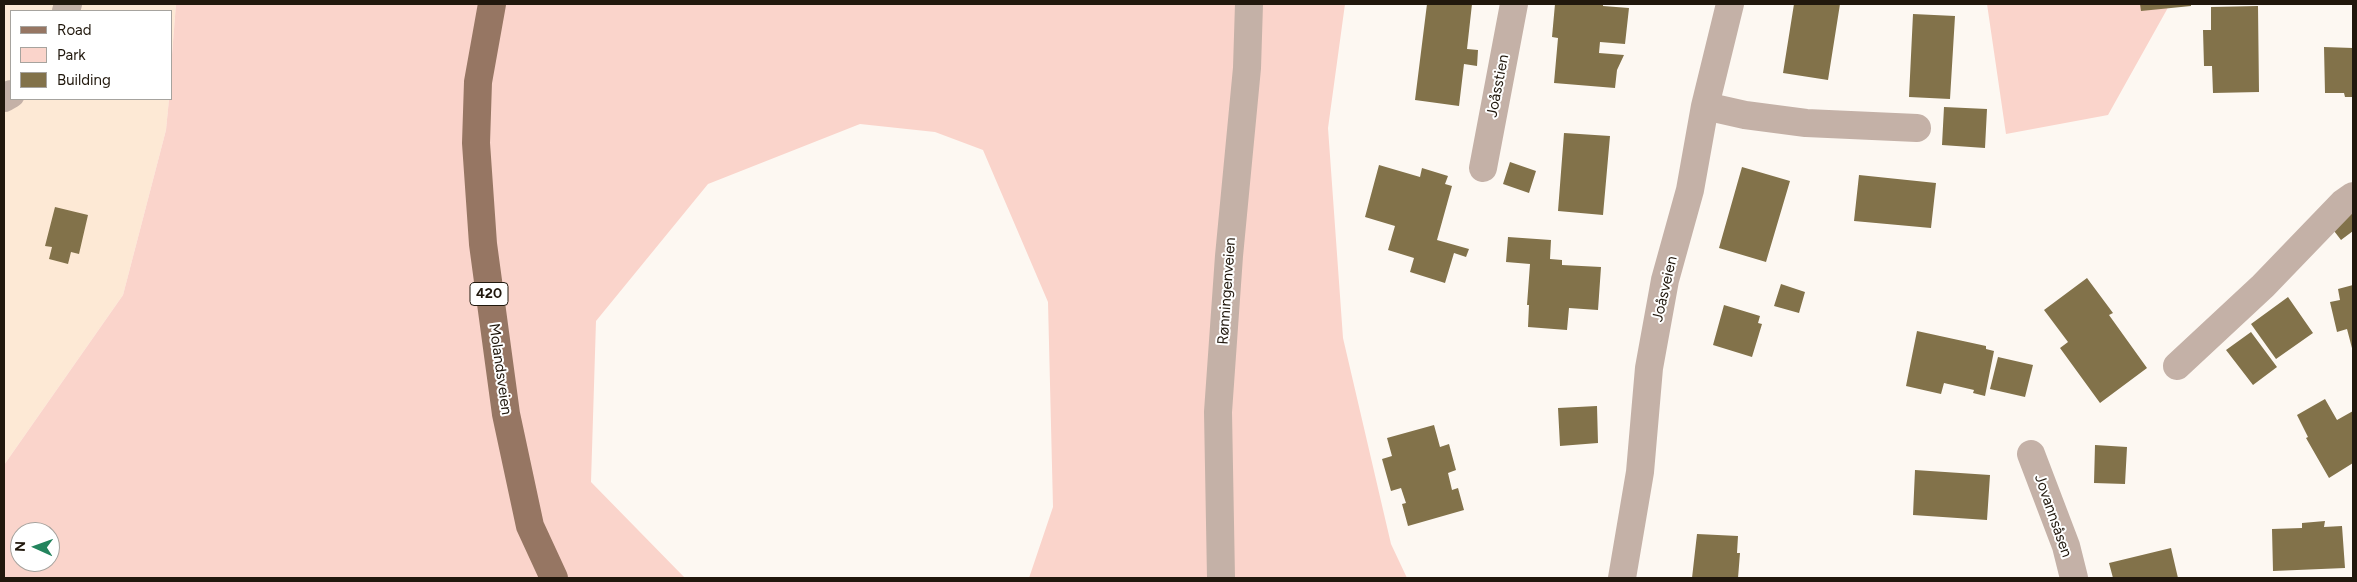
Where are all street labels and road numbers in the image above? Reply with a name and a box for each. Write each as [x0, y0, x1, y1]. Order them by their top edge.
street label: Joåsstien [1483, 53, 1513, 119]
street label: Rønningenveien [1214, 237, 1240, 345]
street label: Joåsveien [1649, 254, 1681, 324]
road number: 420 [470, 282, 508, 306]
street label: Molandsveien [485, 322, 515, 416]
street label: Jovannsåsen [2030, 472, 2076, 560]

